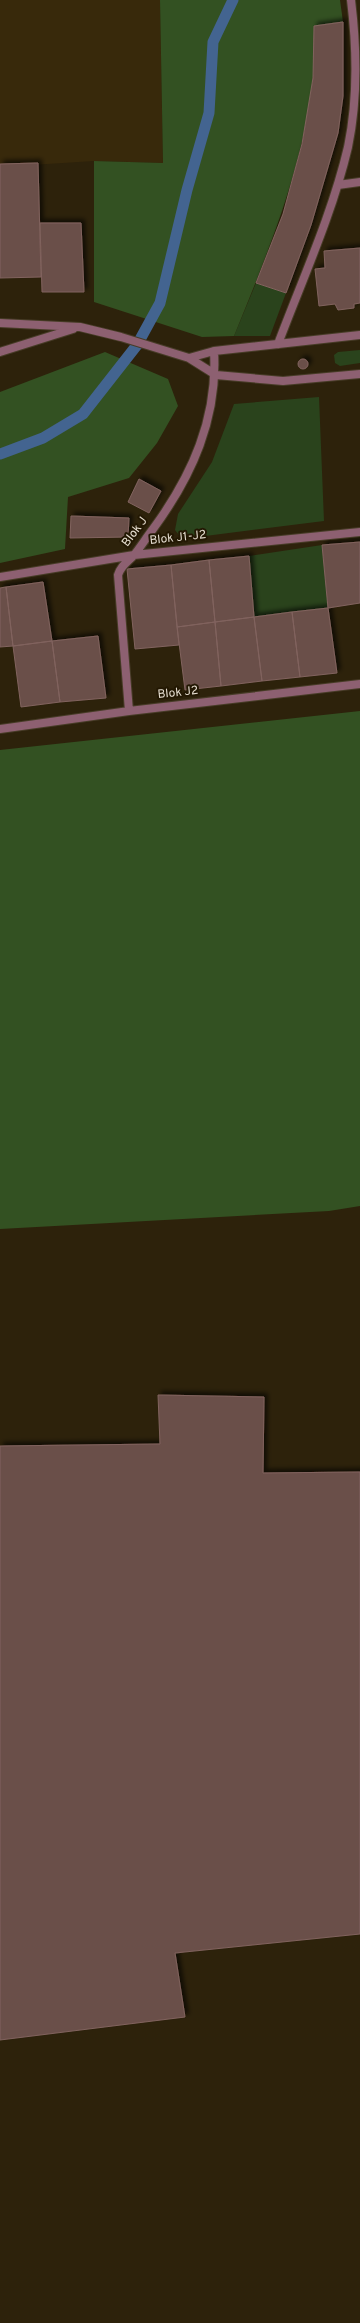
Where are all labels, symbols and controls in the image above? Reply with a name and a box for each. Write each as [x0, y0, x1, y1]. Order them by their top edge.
street label: Blok J [119, 514, 151, 550]
street label: Blok J1-J2 [149, 527, 207, 549]
street label: Blok J2 [157, 683, 199, 703]

